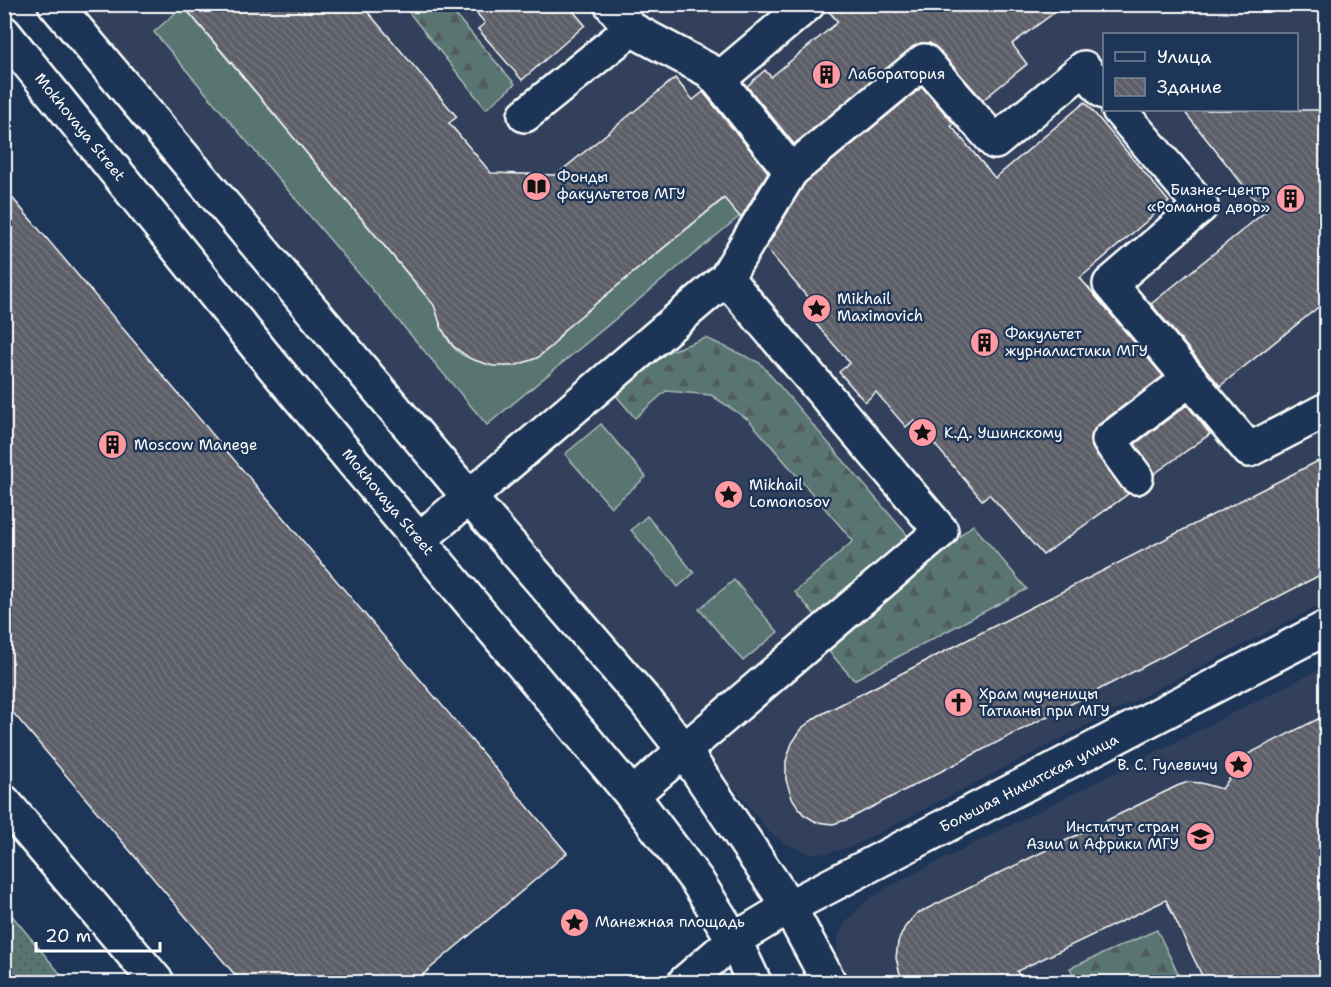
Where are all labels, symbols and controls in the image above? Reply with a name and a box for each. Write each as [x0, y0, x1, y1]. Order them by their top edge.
legend [1103, 33, 1298, 111]
text: Улица [1157, 45, 1211, 69]
building icon: Лаборатория [811, 58, 843, 90]
place label: Лаборатория [848, 64, 945, 84]
street label: Mokhovaya Street [30, 69, 130, 185]
text: Здание [1157, 75, 1222, 99]
place label: Фонды факультетов МГУ [557, 167, 685, 204]
library icon: Фонды факультетов МГУ [520, 170, 552, 202]
place label: Бизнес-центр «Романов двор» [1147, 180, 1270, 217]
building icon: Бизнес-центр «Романов двор» [1275, 183, 1307, 215]
place label: Mikhail Maximovich [837, 289, 923, 326]
place icon: Mikhail Maximovich [800, 292, 832, 324]
place label: Факультет журналистики МГУ [1005, 324, 1148, 361]
building icon: Факультет журналистики МГУ [968, 327, 1000, 359]
place icon: К.Д. Ушинскому [907, 417, 939, 449]
place label: К.Д. Ушинскому [944, 423, 1063, 443]
building icon: Moscow Manege [97, 429, 129, 461]
place label: Moscow Manege [134, 435, 257, 455]
street label: Mokhovaya Street [337, 444, 439, 560]
place label: Mikhail Lomonosov [749, 475, 830, 512]
place icon: Mikhail Lomonosov [712, 478, 744, 510]
place label: Храм мученицы Татианы при МГУ [979, 684, 1110, 721]
church icon: Храм мученицы Татианы при МГУ [942, 687, 974, 719]
street label: Большая Никитская улица [936, 729, 1122, 837]
place icon: В. С. Гулевичу [1223, 749, 1255, 781]
place label: В. С. Гулевичу [1117, 755, 1218, 775]
place label: Институт стран Азии и Африки МГУ [1026, 817, 1179, 854]
school or university icon: Институт стран Азии и Африки МГУ [1184, 820, 1216, 852]
place icon: Манежная площадь [558, 906, 590, 938]
place label: Манежная площадь [595, 912, 745, 932]
scale bar [36, 915, 160, 953]
text: 20 m [45, 924, 91, 948]

